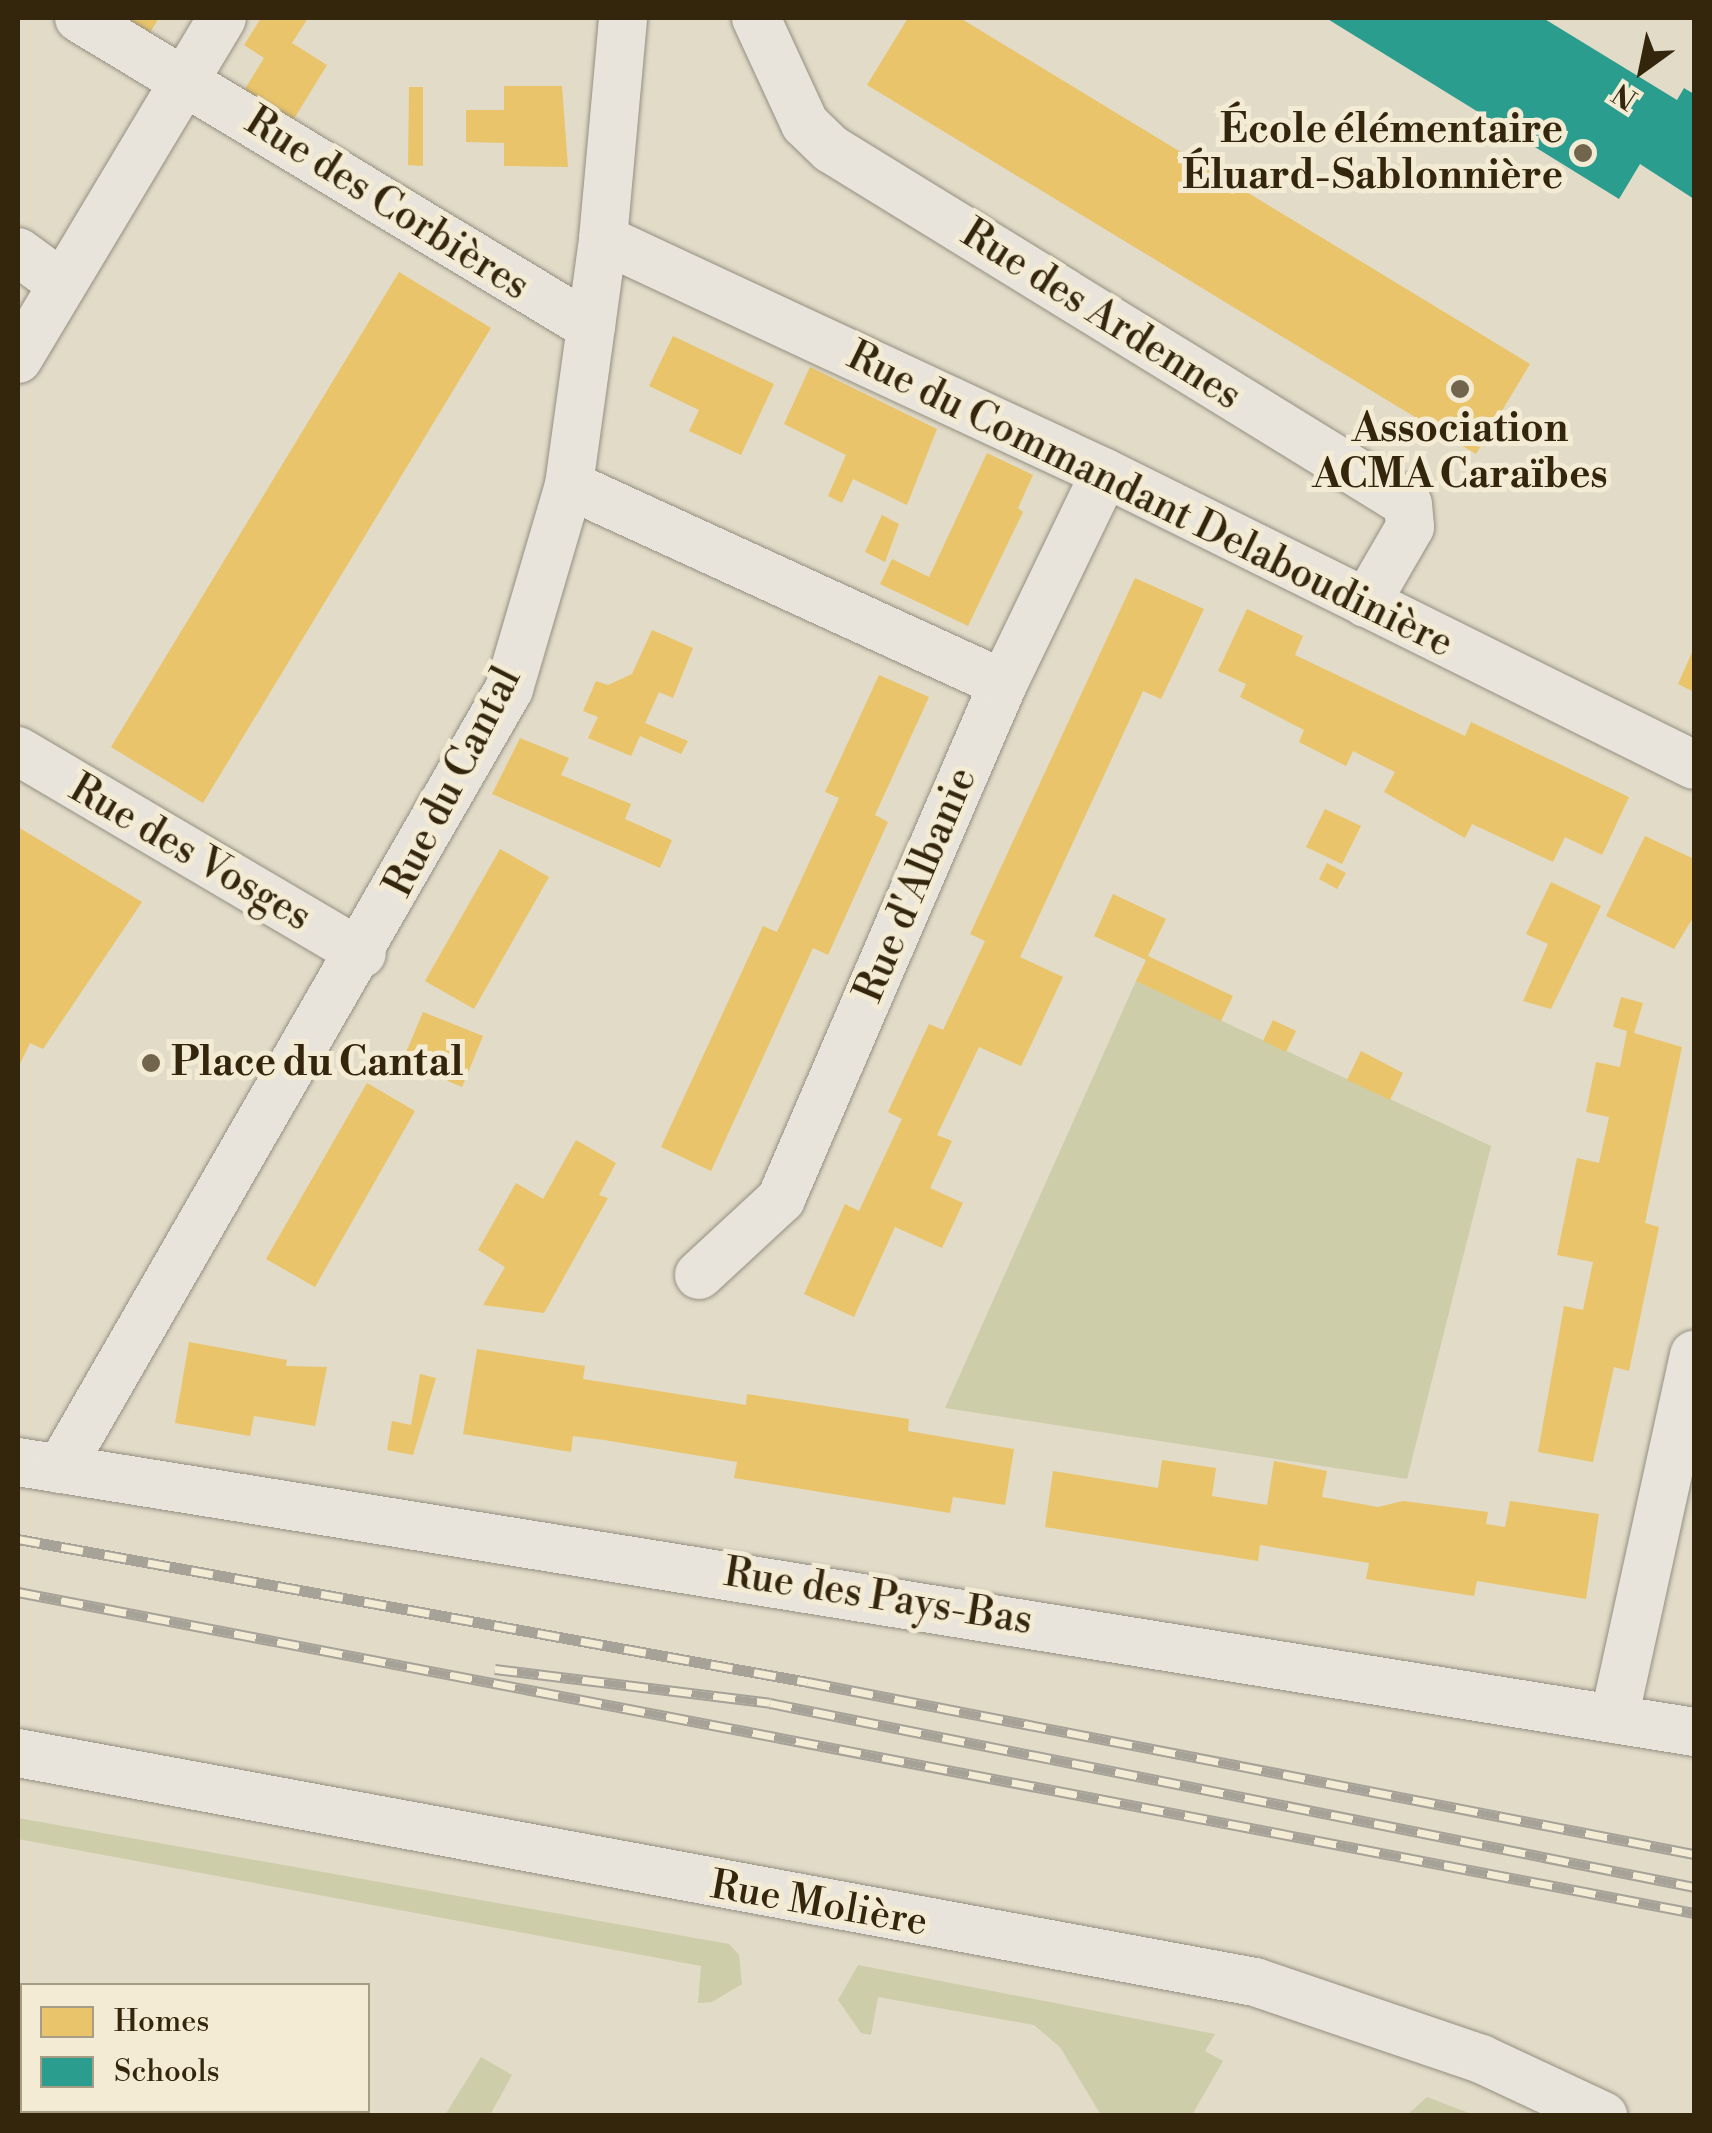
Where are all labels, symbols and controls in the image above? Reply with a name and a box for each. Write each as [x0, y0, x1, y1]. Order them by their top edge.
north arrow [1592, 20, 1692, 120]
text: N [1607, 75, 1644, 116]
street label: Rue des Corbières [236, 97, 538, 311]
place label: École élémentaire Éluard-Sablonnière [1182, 106, 1563, 200]
marker: École élémentaire Éluard-Sablonnière [1572, 142, 1594, 164]
street label: Rue des Ardennes [952, 210, 1250, 420]
street label: Rue du Commandant Delaboudinière [839, 332, 1461, 668]
marker: Association ACMA Caraïbes [1449, 378, 1471, 400]
place label: Association ACMA Caraïbes [1312, 405, 1608, 499]
street label: Rue du Cantal [375, 659, 531, 905]
street label: Rue d'Albanie [845, 761, 987, 1009]
street label: Rue des Vosges [61, 765, 319, 941]
place label: Place du Cantal [171, 1039, 463, 1087]
marker: Place du Cantal [140, 1052, 162, 1074]
street label: Rue des Pays-Bas [720, 1549, 1036, 1645]
street label: Rue Molière [707, 1861, 931, 1947]
legend [20, 1983, 370, 2113]
text: Homes [114, 2003, 209, 2041]
text: Schools [114, 2053, 220, 2091]

